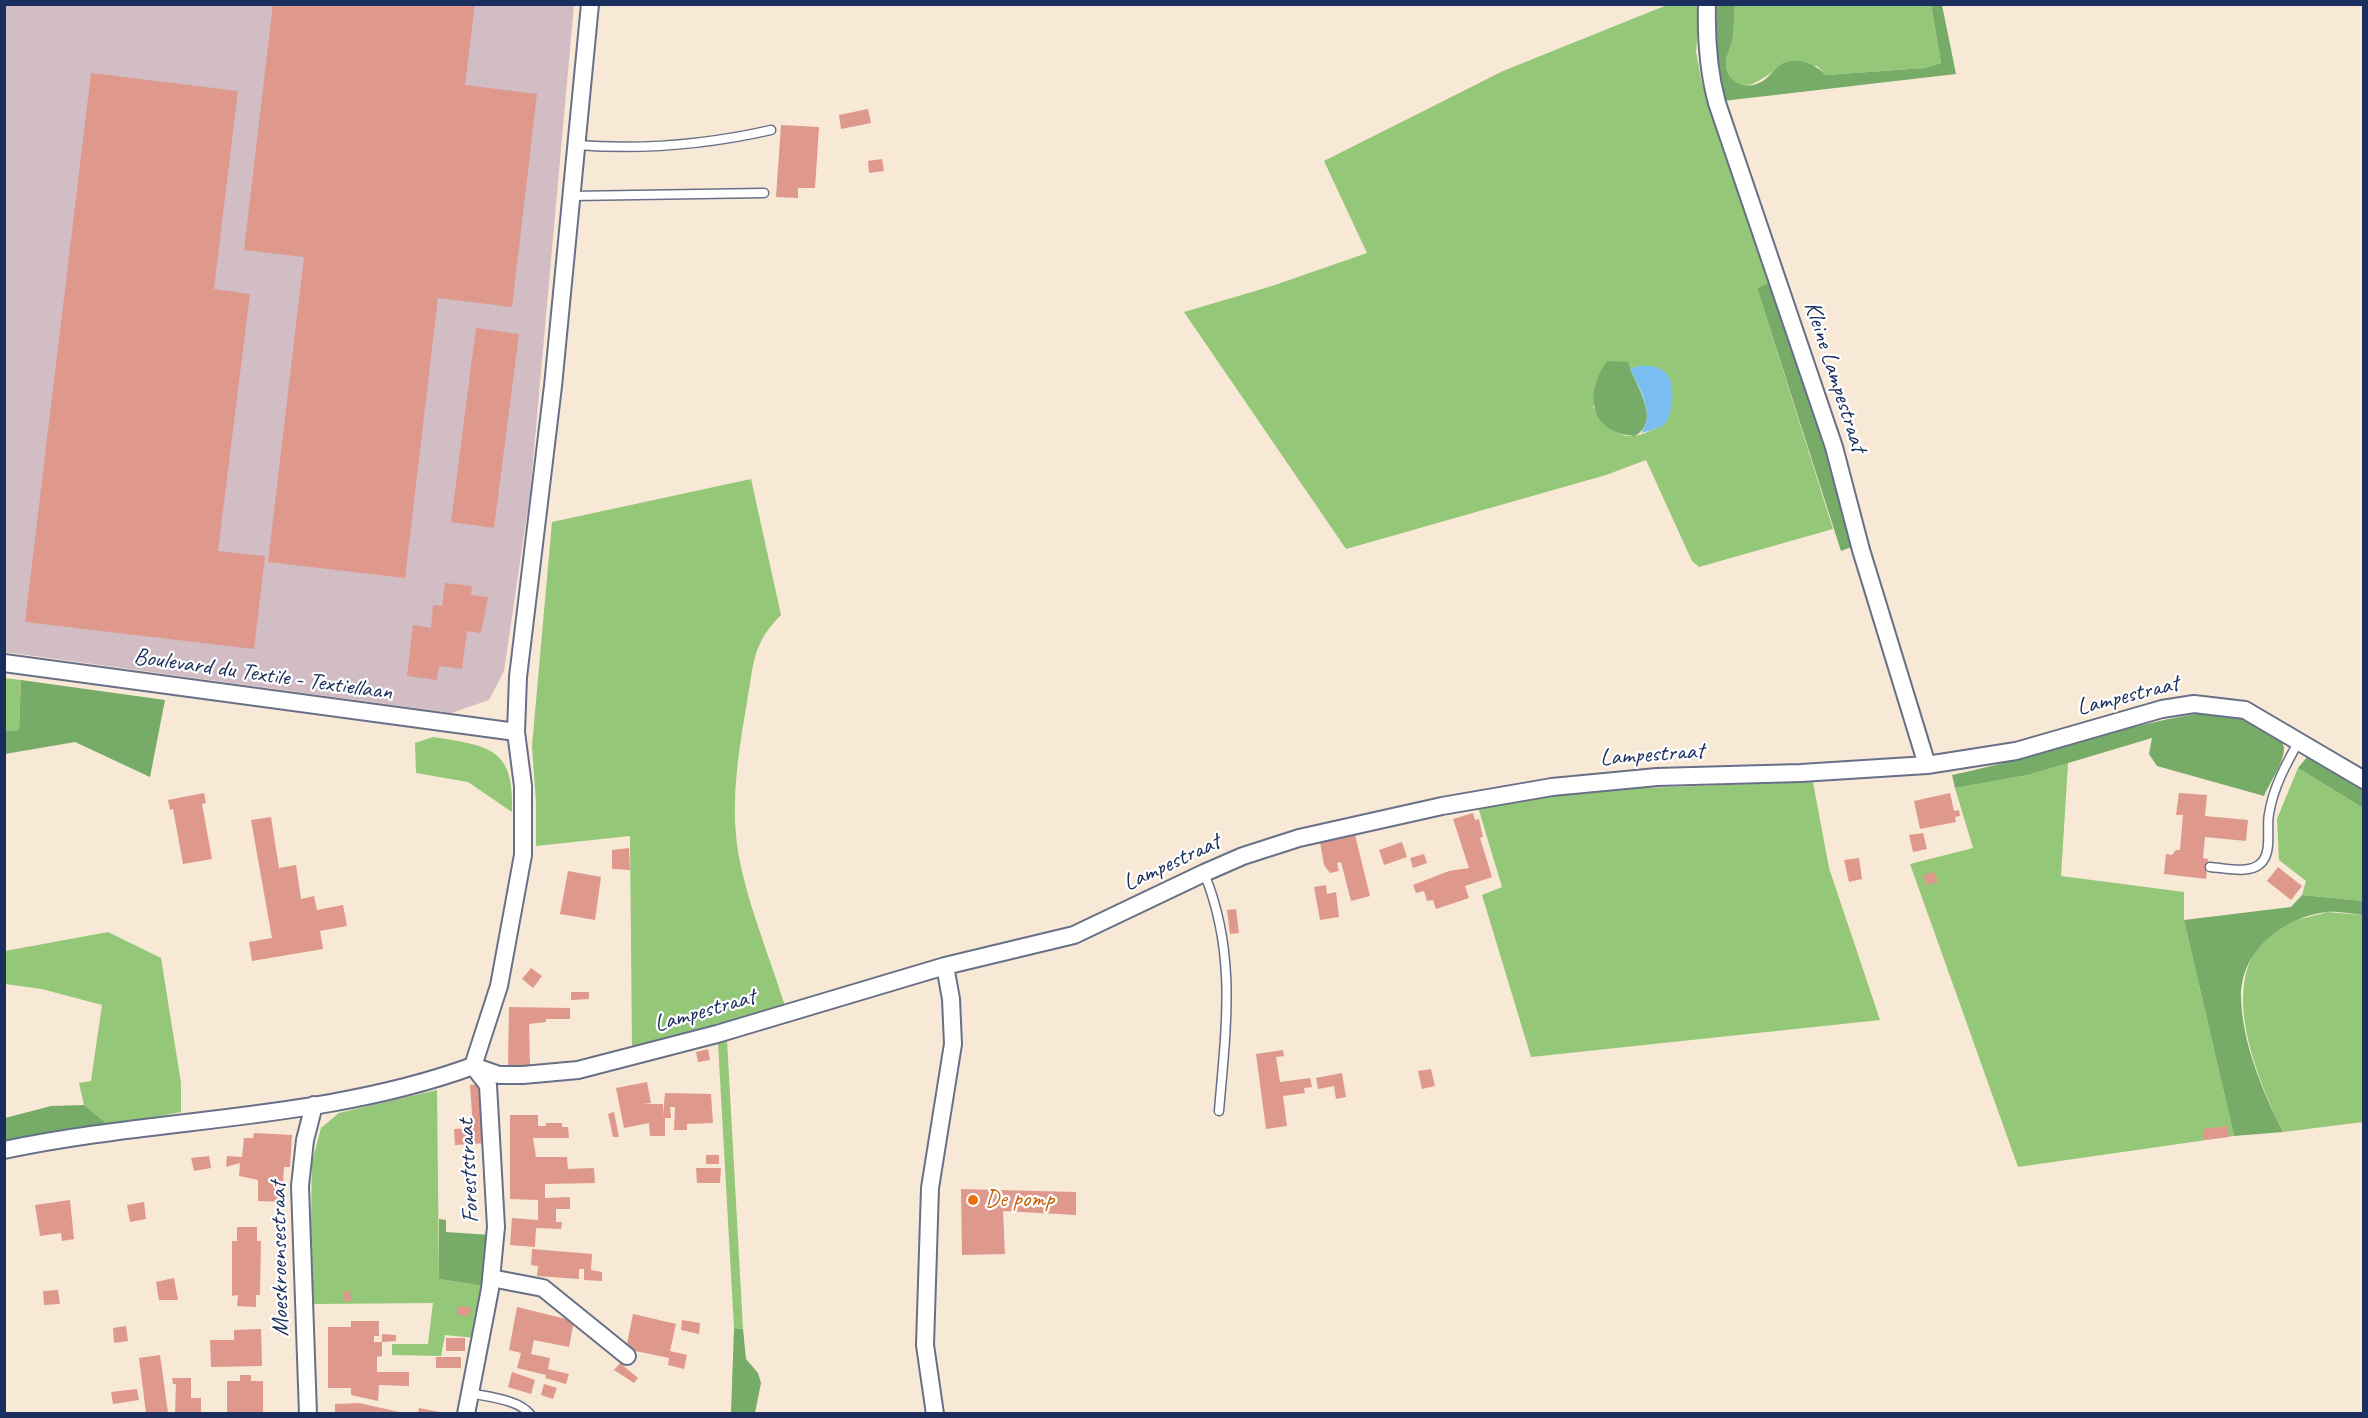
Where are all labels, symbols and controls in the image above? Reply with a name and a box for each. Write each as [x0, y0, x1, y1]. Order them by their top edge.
street label: Kleine Lampestraat [1797, 298, 1873, 456]
street label: Boulevard du Textile - Textiellaan [132, 643, 394, 707]
street label: Lampestraat [2074, 669, 2182, 723]
street label: Lampestraat [1599, 737, 1705, 773]
street label: Lampestraat [1119, 828, 1225, 898]
street label: Lampestraat [651, 983, 759, 1039]
street label: Foreststraat [452, 1118, 486, 1224]
street label: Moeskroensestraat [264, 1181, 296, 1337]
place label: De pomp [985, 1186, 1054, 1214]
marker: De pomp [966, 1193, 980, 1207]

